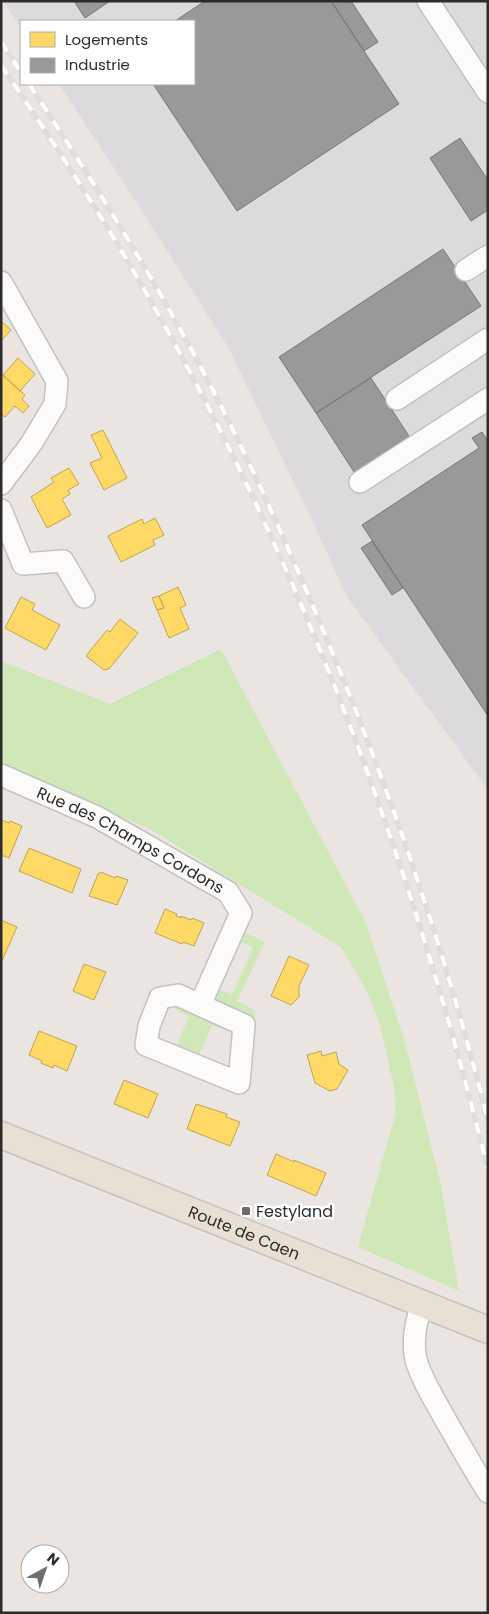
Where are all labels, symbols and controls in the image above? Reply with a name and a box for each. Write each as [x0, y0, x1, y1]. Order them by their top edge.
legend [20, 20, 195, 85]
text: Logements [65, 29, 148, 50]
text: Industrie [65, 54, 130, 75]
street label: Rue des Champs Cordons [33, 781, 228, 899]
street label: Route de Caen [185, 1200, 304, 1265]
place label: Festyland [256, 1200, 333, 1223]
marker: Festyland [240, 1205, 252, 1217]
north arrow [20, 1544, 70, 1594]
text: N [43, 1548, 64, 1570]

